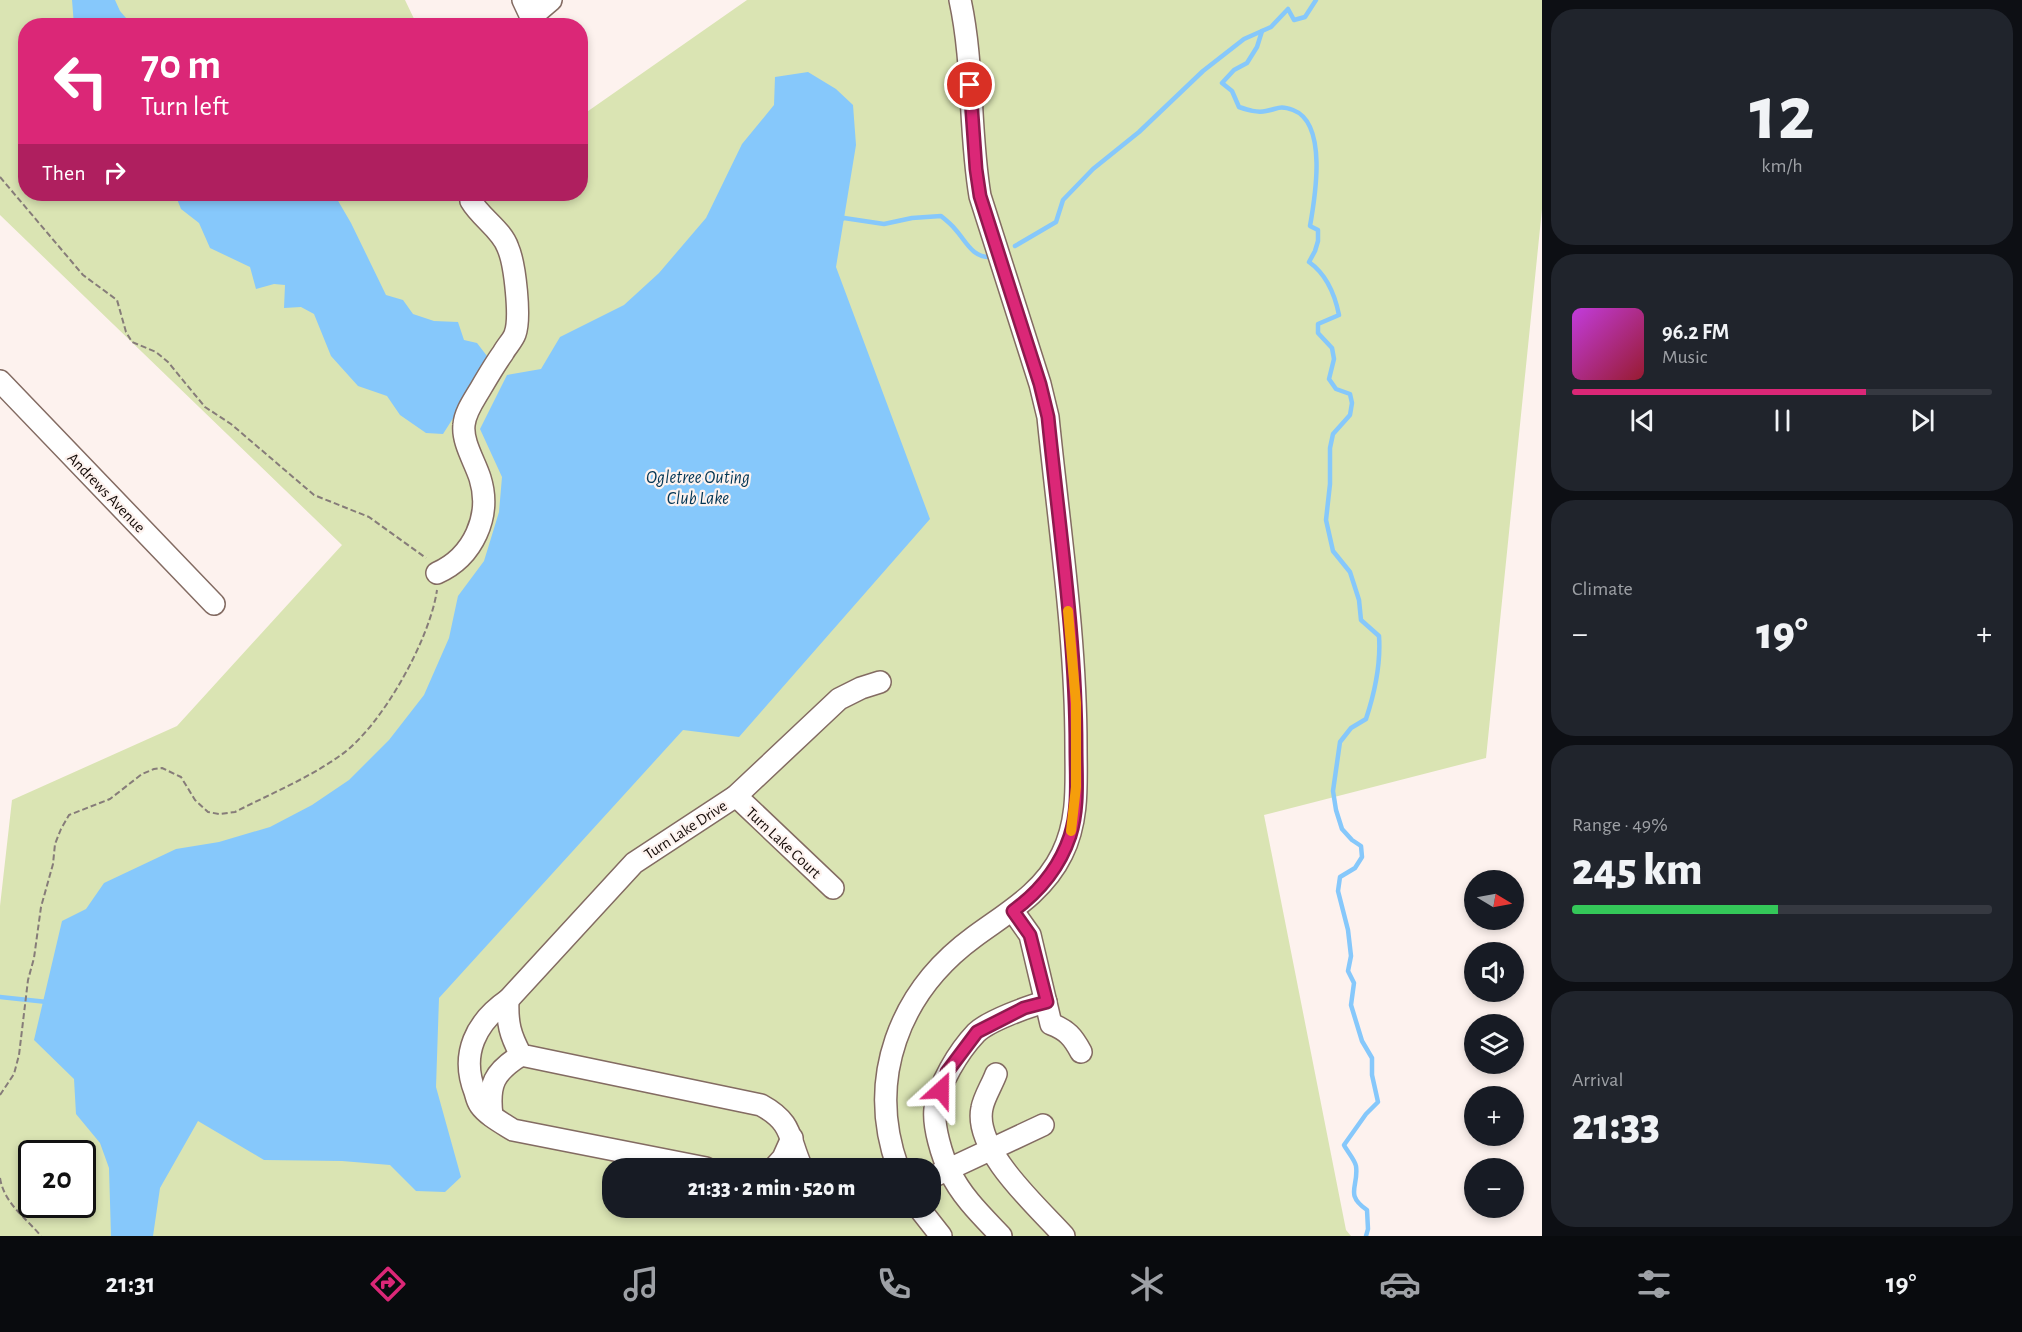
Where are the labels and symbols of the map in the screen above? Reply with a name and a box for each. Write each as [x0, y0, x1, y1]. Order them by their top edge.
pin [944, 59, 995, 110]
street label: Andrews Avenue [64, 450, 148, 536]
water label: Ogletree Outing Club Lake [646, 469, 750, 508]
street label: Turn Lake Drive [641, 797, 730, 862]
street label: Turn Lake Court [743, 804, 824, 881]
north arrow [1464, 870, 1524, 930]
position arrow [909, 1058, 973, 1122]
speed limit sign: 20 [18, 1140, 96, 1218]

